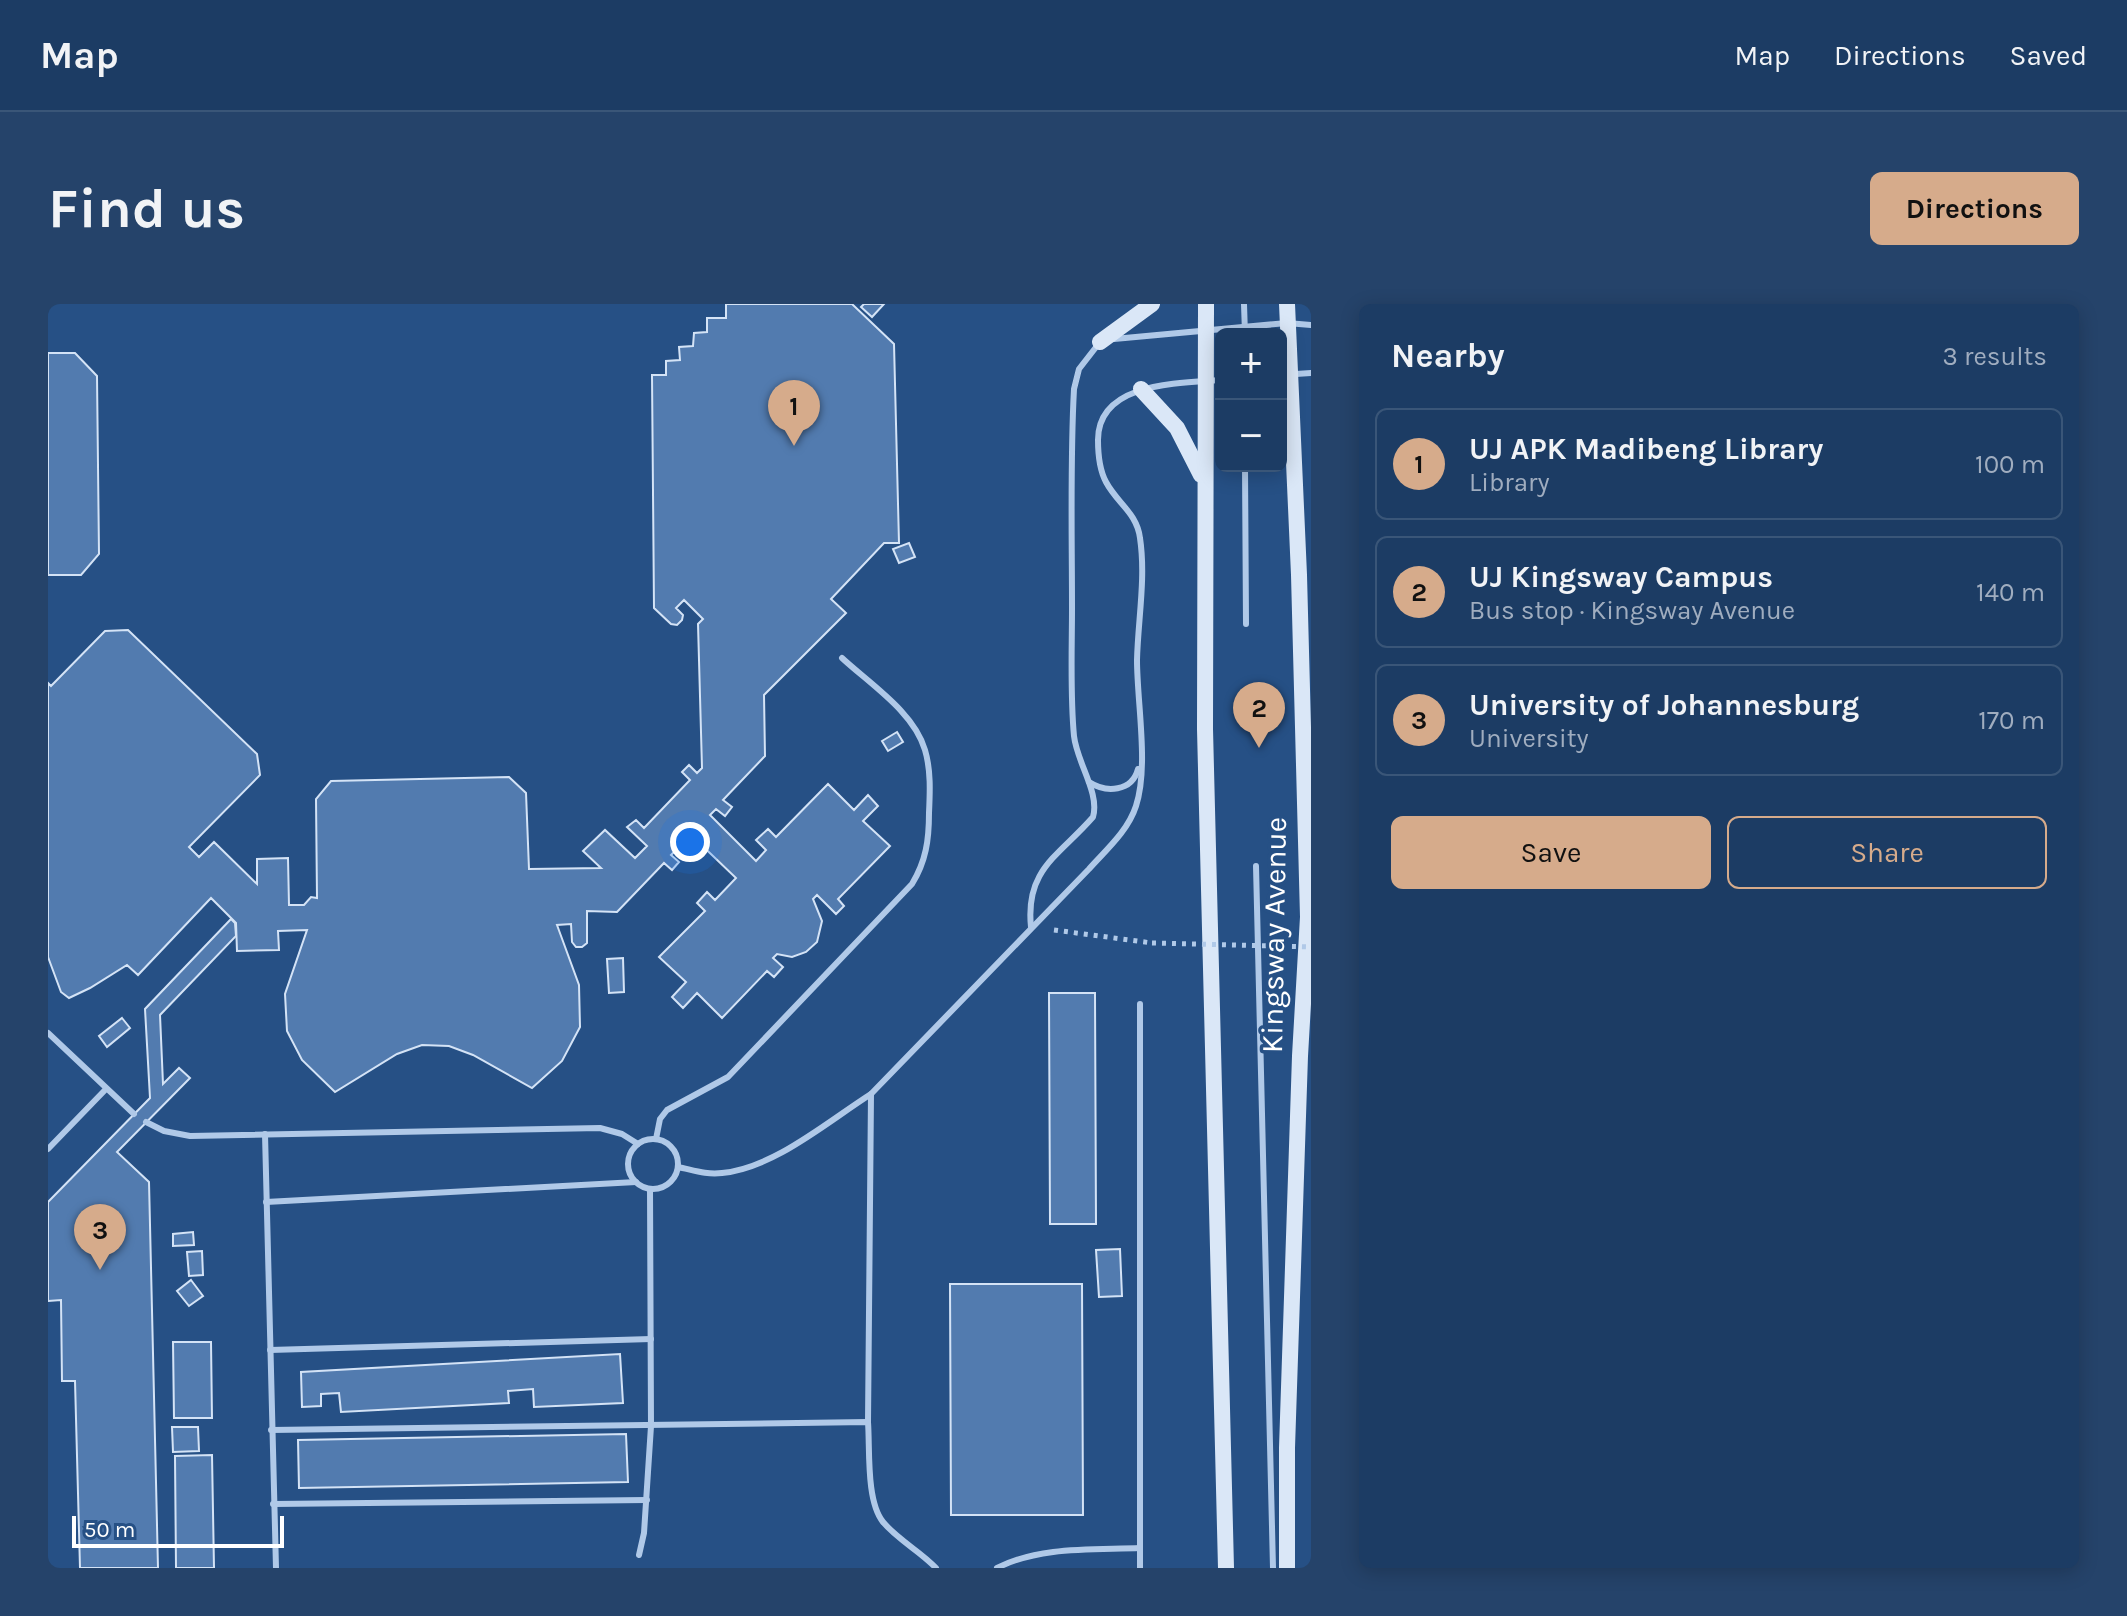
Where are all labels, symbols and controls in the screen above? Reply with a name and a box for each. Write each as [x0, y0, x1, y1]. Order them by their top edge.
text: Map [40, 33, 119, 78]
text: Map [1735, 39, 1790, 72]
text: Directions [1834, 39, 1966, 72]
text: Saved [2010, 39, 2087, 72]
button: Directions [1870, 172, 2079, 245]
text: Find us [48, 176, 245, 241]
map controls [1215, 328, 1287, 472]
button: + [1215, 328, 1287, 400]
text: Nearby [1391, 336, 1505, 376]
text: 3 results [1943, 341, 2047, 372]
pin: 1 [768, 380, 820, 446]
button: − [1215, 400, 1287, 472]
text: UJ APK Madibeng Library [1469, 431, 1823, 467]
text: 1 [1414, 449, 1424, 480]
text: 100 m [1975, 449, 2045, 480]
text: Library [1469, 467, 1550, 498]
text: UJ Kingsway Campus [1469, 559, 1773, 595]
text: 2 [1411, 577, 1427, 608]
text: 140 m [1976, 577, 2045, 608]
text: Bus stop · Kingsway Avenue [1469, 595, 1795, 626]
pin: 2 [1233, 682, 1285, 748]
text: University of Johannesburg [1469, 687, 1859, 723]
text: 3 [1411, 705, 1427, 736]
text: 170 m [1978, 705, 2045, 736]
text: University [1469, 723, 1589, 754]
button: Save [1391, 816, 1711, 889]
button: Share [1727, 816, 2047, 889]
street label: Kingsway Avenue [1254, 817, 1294, 1053]
your location [670, 822, 710, 862]
pin: 3 [74, 1204, 126, 1270]
scale bar [72, 1512, 284, 1548]
text: 50 m [84, 1517, 135, 1543]

